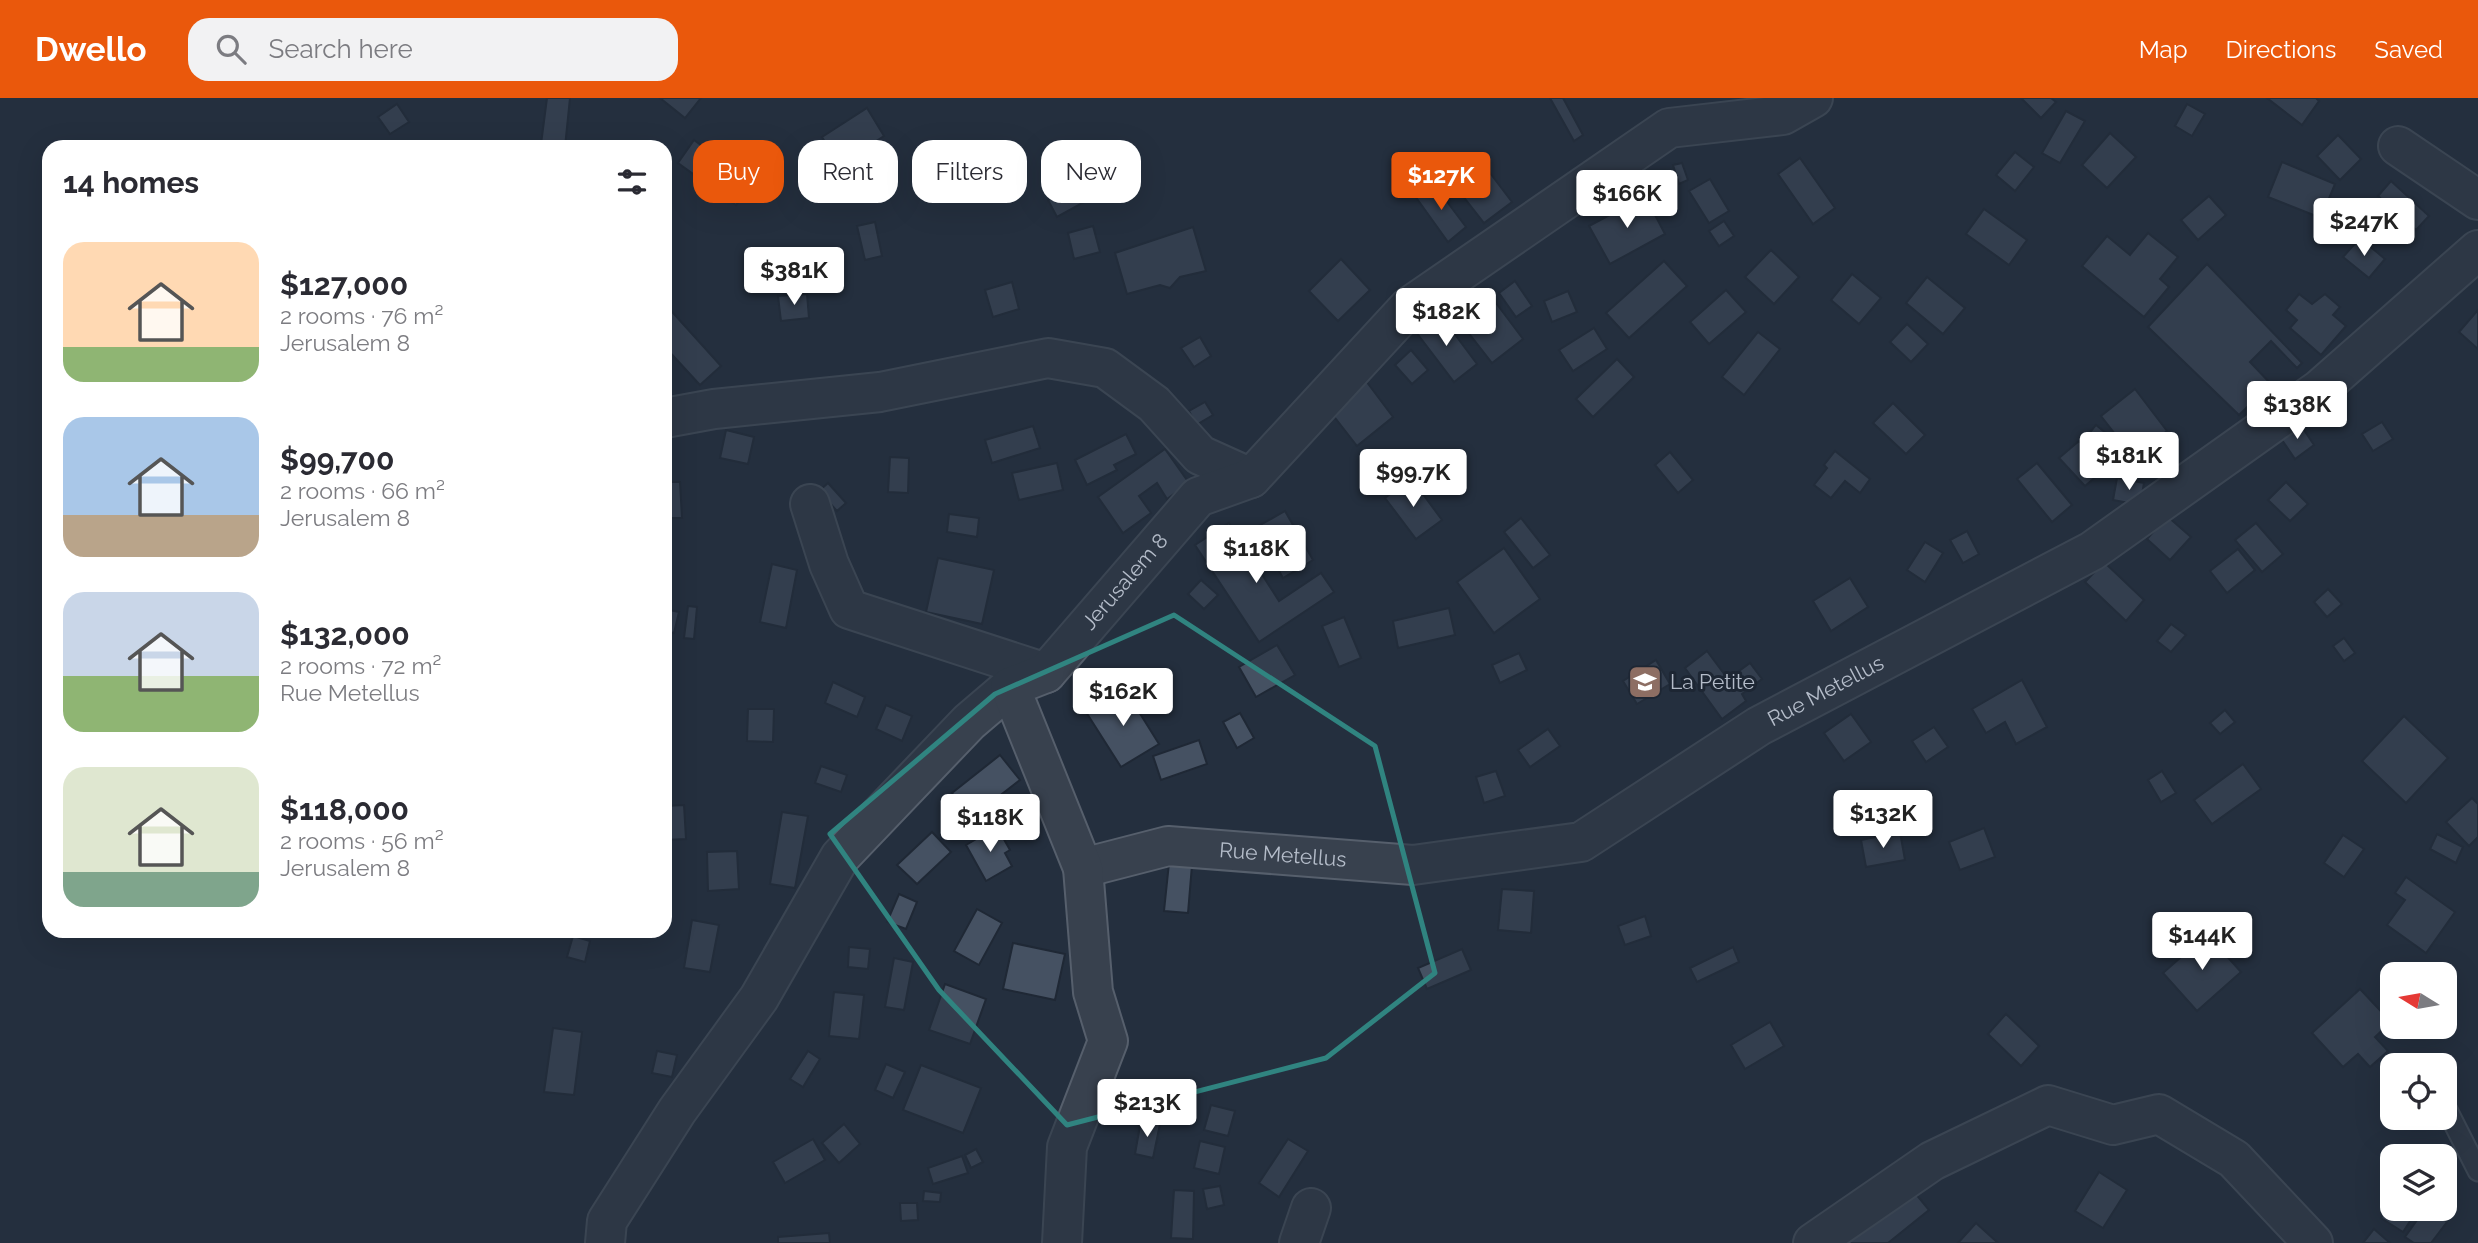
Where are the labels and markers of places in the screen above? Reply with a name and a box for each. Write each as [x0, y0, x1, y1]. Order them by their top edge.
pin: $127K [1392, 152, 1490, 212]
pin: $166K [1578, 170, 1676, 230]
pin: $247K [2315, 198, 2413, 258]
pin: $381K [745, 248, 843, 307]
pin: $182K [1397, 288, 1495, 348]
pin: $138K [2248, 382, 2346, 441]
pin: $181K [2080, 432, 2178, 492]
pin: $99.7K [1356, 450, 1470, 509]
pin: $118K [1207, 526, 1305, 585]
school or university icon: La Petite [1626, 663, 1664, 701]
pin: $162K [1074, 668, 1172, 728]
place label: La Petite [1670, 669, 1755, 694]
pin: $132K [1834, 790, 1932, 850]
pin: $118K [941, 794, 1039, 854]
pin: $144K [2153, 912, 2251, 972]
pin: $213K [1098, 1080, 1196, 1139]

